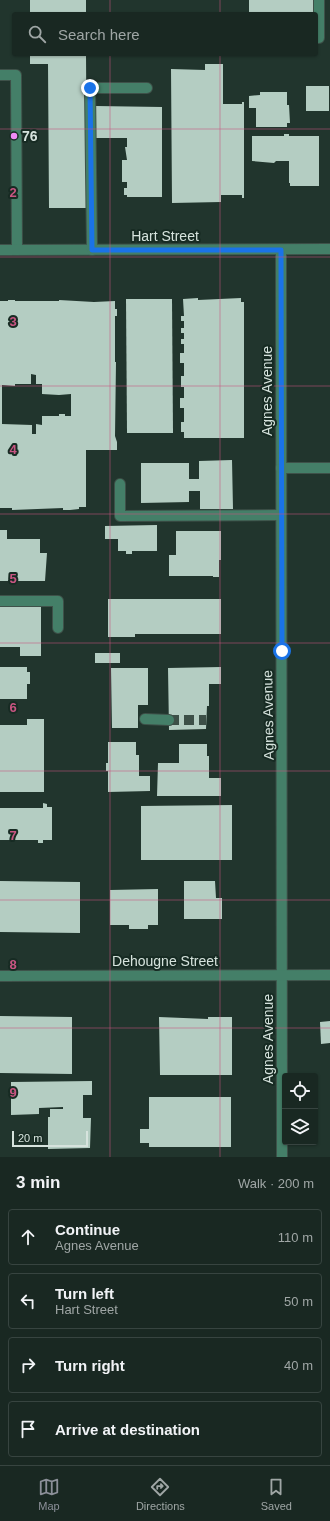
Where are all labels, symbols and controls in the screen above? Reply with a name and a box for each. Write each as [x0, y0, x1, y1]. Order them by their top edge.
search box [12, 12, 318, 56]
icon: search [26, 23, 48, 45]
text: Search here [58, 26, 140, 43]
route end [81, 79, 99, 97]
place label: 76 [22, 128, 38, 144]
marker: 76 [9, 131, 19, 141]
text: 2 [9, 185, 17, 200]
street label: Hart Street [131, 228, 199, 244]
text: 3 [9, 314, 17, 329]
street label: Agnes Avenue [259, 346, 275, 436]
text: 4 [9, 442, 17, 457]
text: 5 [9, 571, 17, 586]
route start [273, 642, 291, 660]
street label: Agnes Avenue [259, 670, 277, 760]
text: 6 [9, 700, 17, 715]
text: 7 [9, 828, 17, 843]
street label: Dehougne Street [112, 953, 218, 969]
text: 8 [9, 957, 17, 972]
street label: Agnes Avenue [260, 994, 276, 1084]
map controls [282, 1073, 318, 1145]
button: locate [282, 1073, 318, 1109]
text: 9 [9, 1085, 17, 1100]
button: layers [282, 1109, 318, 1145]
scale bar [12, 1129, 88, 1148]
text: 20 m [18, 1132, 42, 1144]
text: 3 min [16, 1173, 60, 1192]
text: Walk · 200 m [238, 1176, 314, 1191]
text: Continue [55, 1221, 120, 1238]
icon: ahead [17, 1226, 39, 1248]
text: 110 m [278, 1230, 313, 1245]
text: Agnes Avenue [55, 1238, 139, 1253]
text: Turn left [55, 1285, 114, 1302]
icon: left [17, 1290, 39, 1312]
text: 50 m [284, 1294, 313, 1309]
text: Hart Street [55, 1302, 118, 1317]
icon: right [17, 1354, 39, 1376]
text: Turn right [55, 1357, 125, 1374]
text: 40 m [284, 1358, 313, 1373]
icon: arrive [17, 1418, 39, 1440]
text: Arrive at destination [55, 1421, 200, 1438]
tab: Map [38, 1476, 60, 1512]
tab: Directions [136, 1476, 185, 1512]
tab: Saved [261, 1476, 292, 1512]

